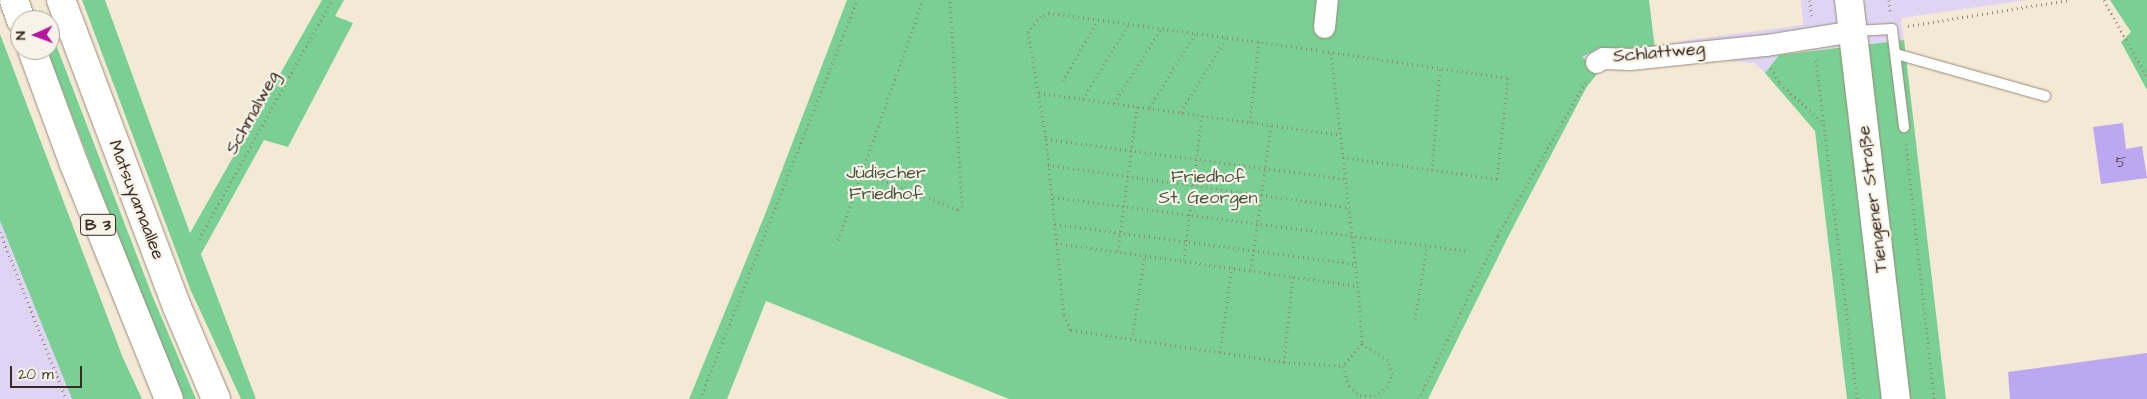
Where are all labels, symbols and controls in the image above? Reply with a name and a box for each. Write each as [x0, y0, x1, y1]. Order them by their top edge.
north arrow [10, 10, 60, 60]
text: N [11, 31, 31, 40]
street label: Schlattweg [1612, 38, 1706, 68]
street label: Schmalweg [221, 68, 285, 158]
street label: Tiengener Straße [1853, 124, 1893, 274]
street label: Matsuyamaallee [103, 137, 169, 263]
house number: 5 [2116, 154, 2126, 172]
park label: Jüdischer Friedhof [846, 163, 926, 205]
park label: Friedhof St. Georgen [1159, 167, 1257, 210]
road number: B 3 [79, 212, 117, 238]
scale bar [12, 356, 85, 388]
text: 20 m [18, 364, 54, 385]

